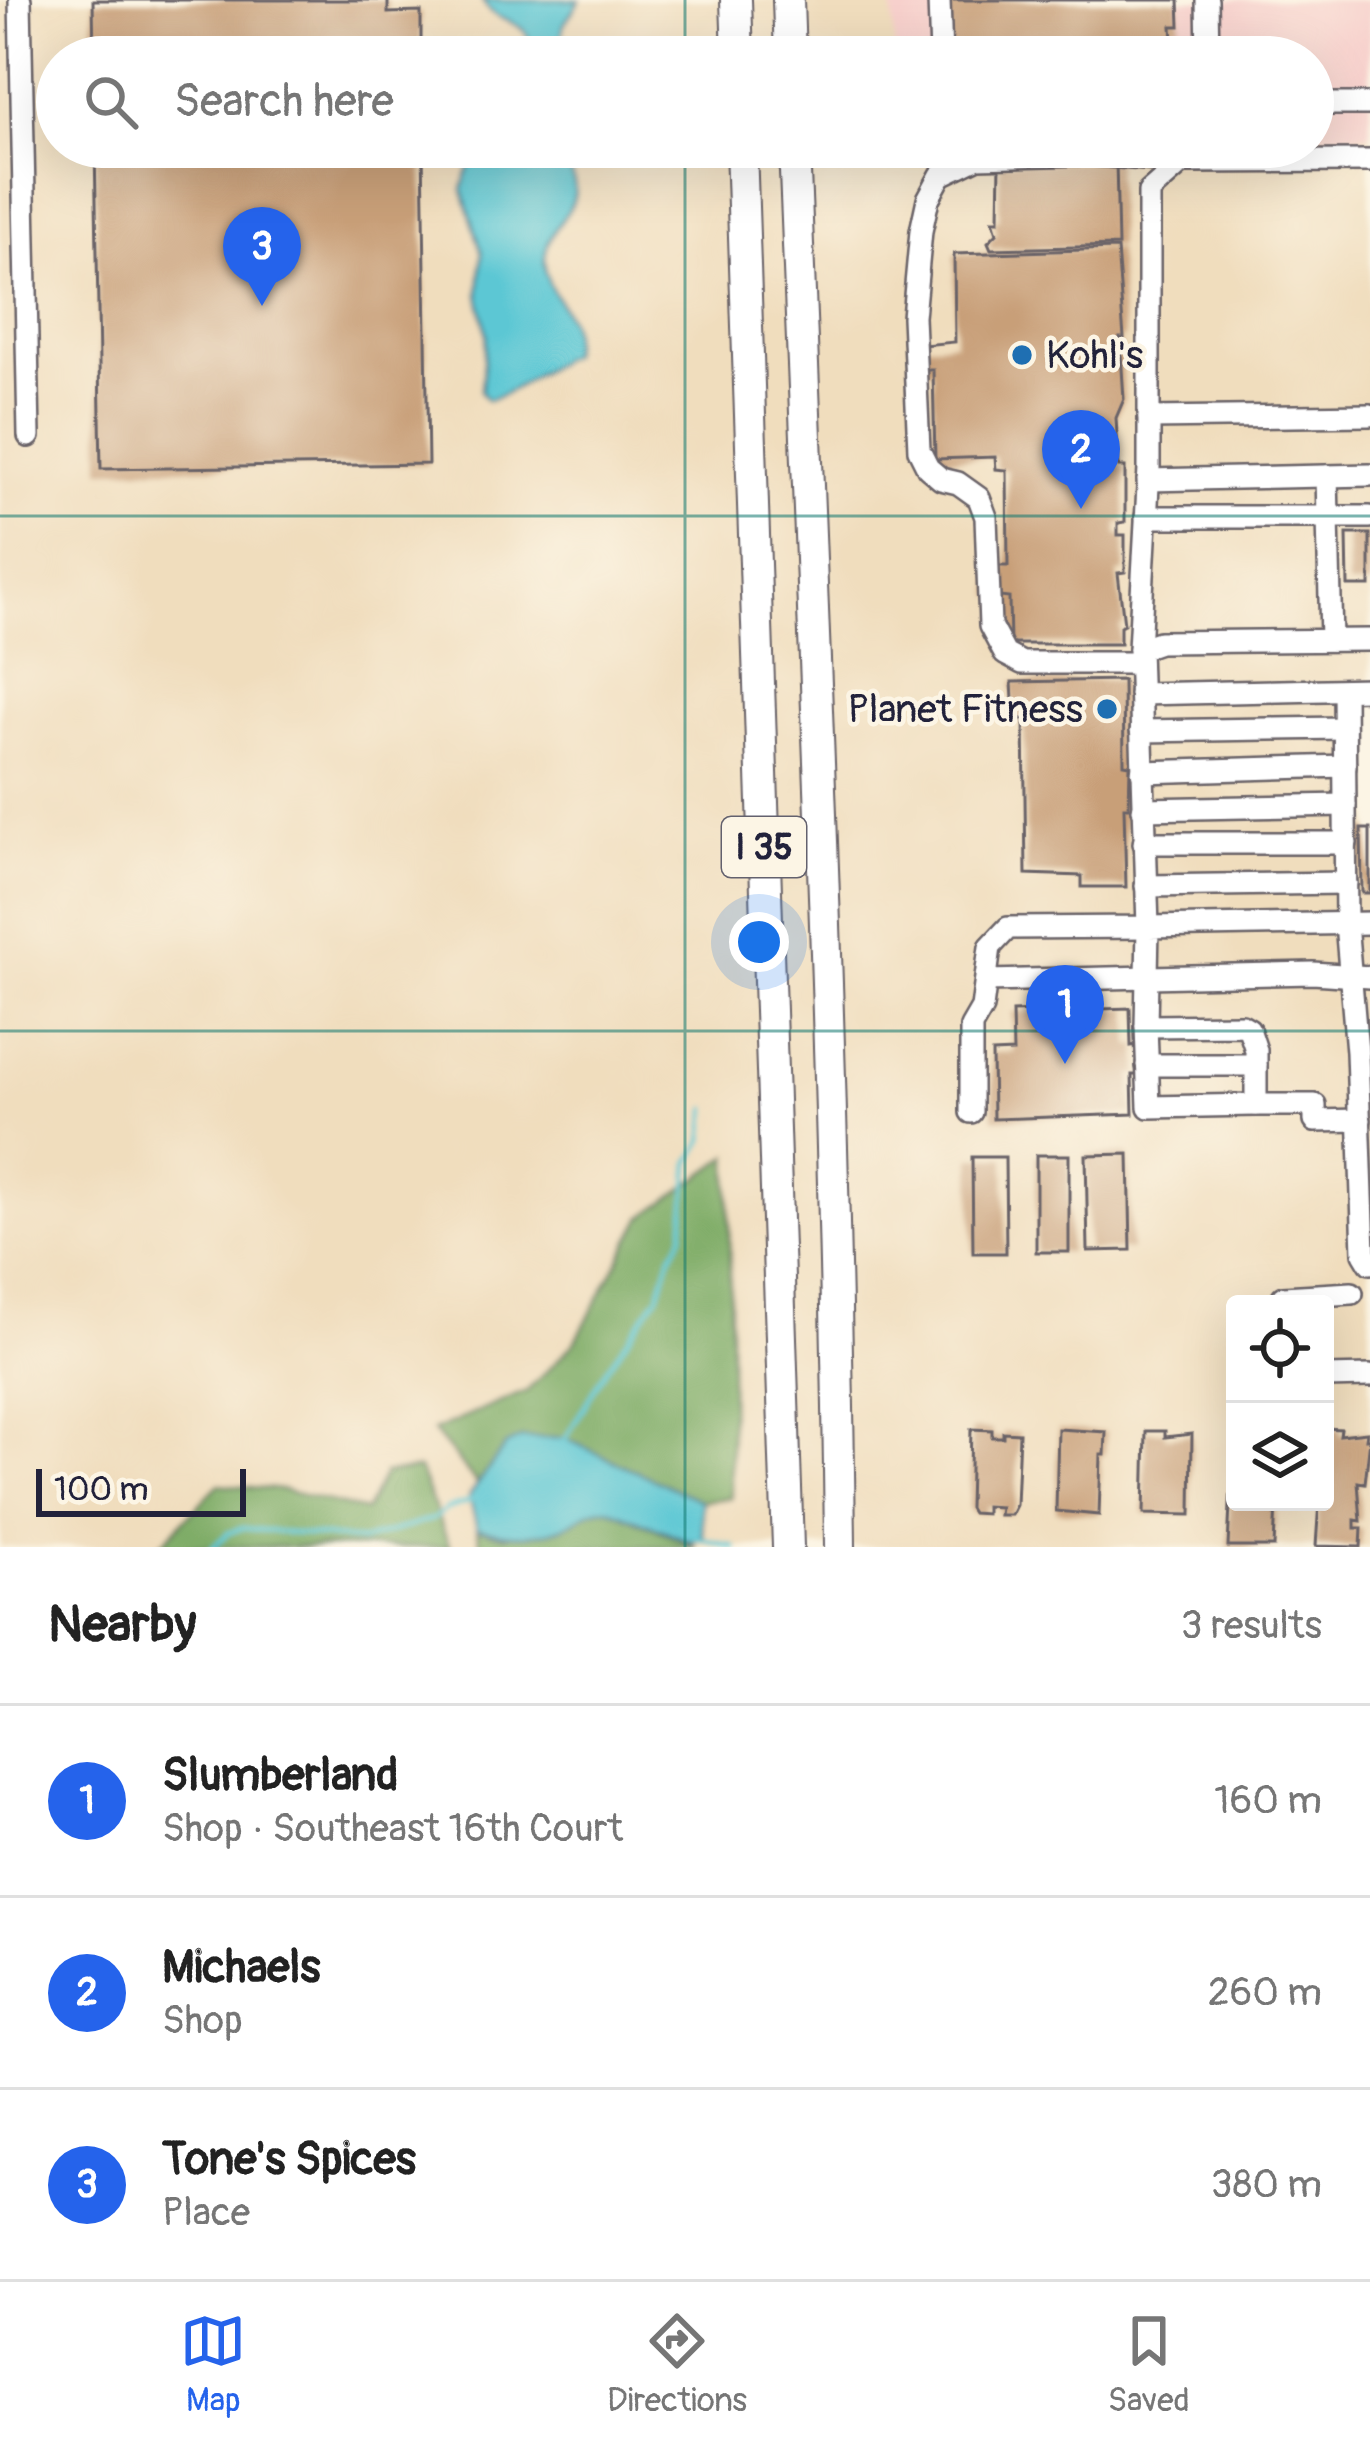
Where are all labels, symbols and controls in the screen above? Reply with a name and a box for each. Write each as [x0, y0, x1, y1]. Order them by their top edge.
search box [36, 36, 1334, 168]
icon: search [78, 69, 144, 135]
text: Search here [174, 74, 394, 130]
pin: 3 [223, 207, 301, 306]
place label: Kohl's [1046, 331, 1143, 380]
marker: Kohl's [1009, 342, 1035, 368]
pin: 2 [1042, 410, 1120, 509]
place label: Planet Fitness [847, 685, 1083, 734]
marker: Planet Fitness [1094, 696, 1120, 722]
road number: I 35 [722, 817, 806, 877]
your location [729, 912, 789, 972]
pin: 1 [1026, 965, 1104, 1064]
map controls [1226, 1295, 1334, 1511]
button: locate [1226, 1295, 1334, 1403]
button: layers [1226, 1403, 1334, 1511]
scale bar [36, 1463, 246, 1516]
text: 100 m [54, 1469, 148, 1510]
text: Nearby [48, 1593, 196, 1657]
text: 3 results [1181, 1601, 1322, 1650]
text: Slumberland [162, 1748, 398, 1804]
text: 1 [79, 1776, 95, 1825]
text: 160 m [1214, 1776, 1322, 1825]
text: Shop · Southeast 16th Court [162, 1804, 623, 1853]
text: Michaels [162, 1940, 320, 1996]
text: 2 [76, 1968, 98, 2017]
text: 260 m [1208, 1968, 1322, 2017]
text: Shop [162, 1996, 243, 2045]
text: Tone's Spices [162, 2132, 416, 2188]
text: 3 [76, 2160, 98, 2209]
text: 380 m [1211, 2160, 1322, 2209]
text: Place [162, 2188, 250, 2237]
tab: Map [180, 2308, 246, 2421]
tab: Directions [607, 2308, 747, 2421]
tab: Saved [1108, 2308, 1190, 2421]

